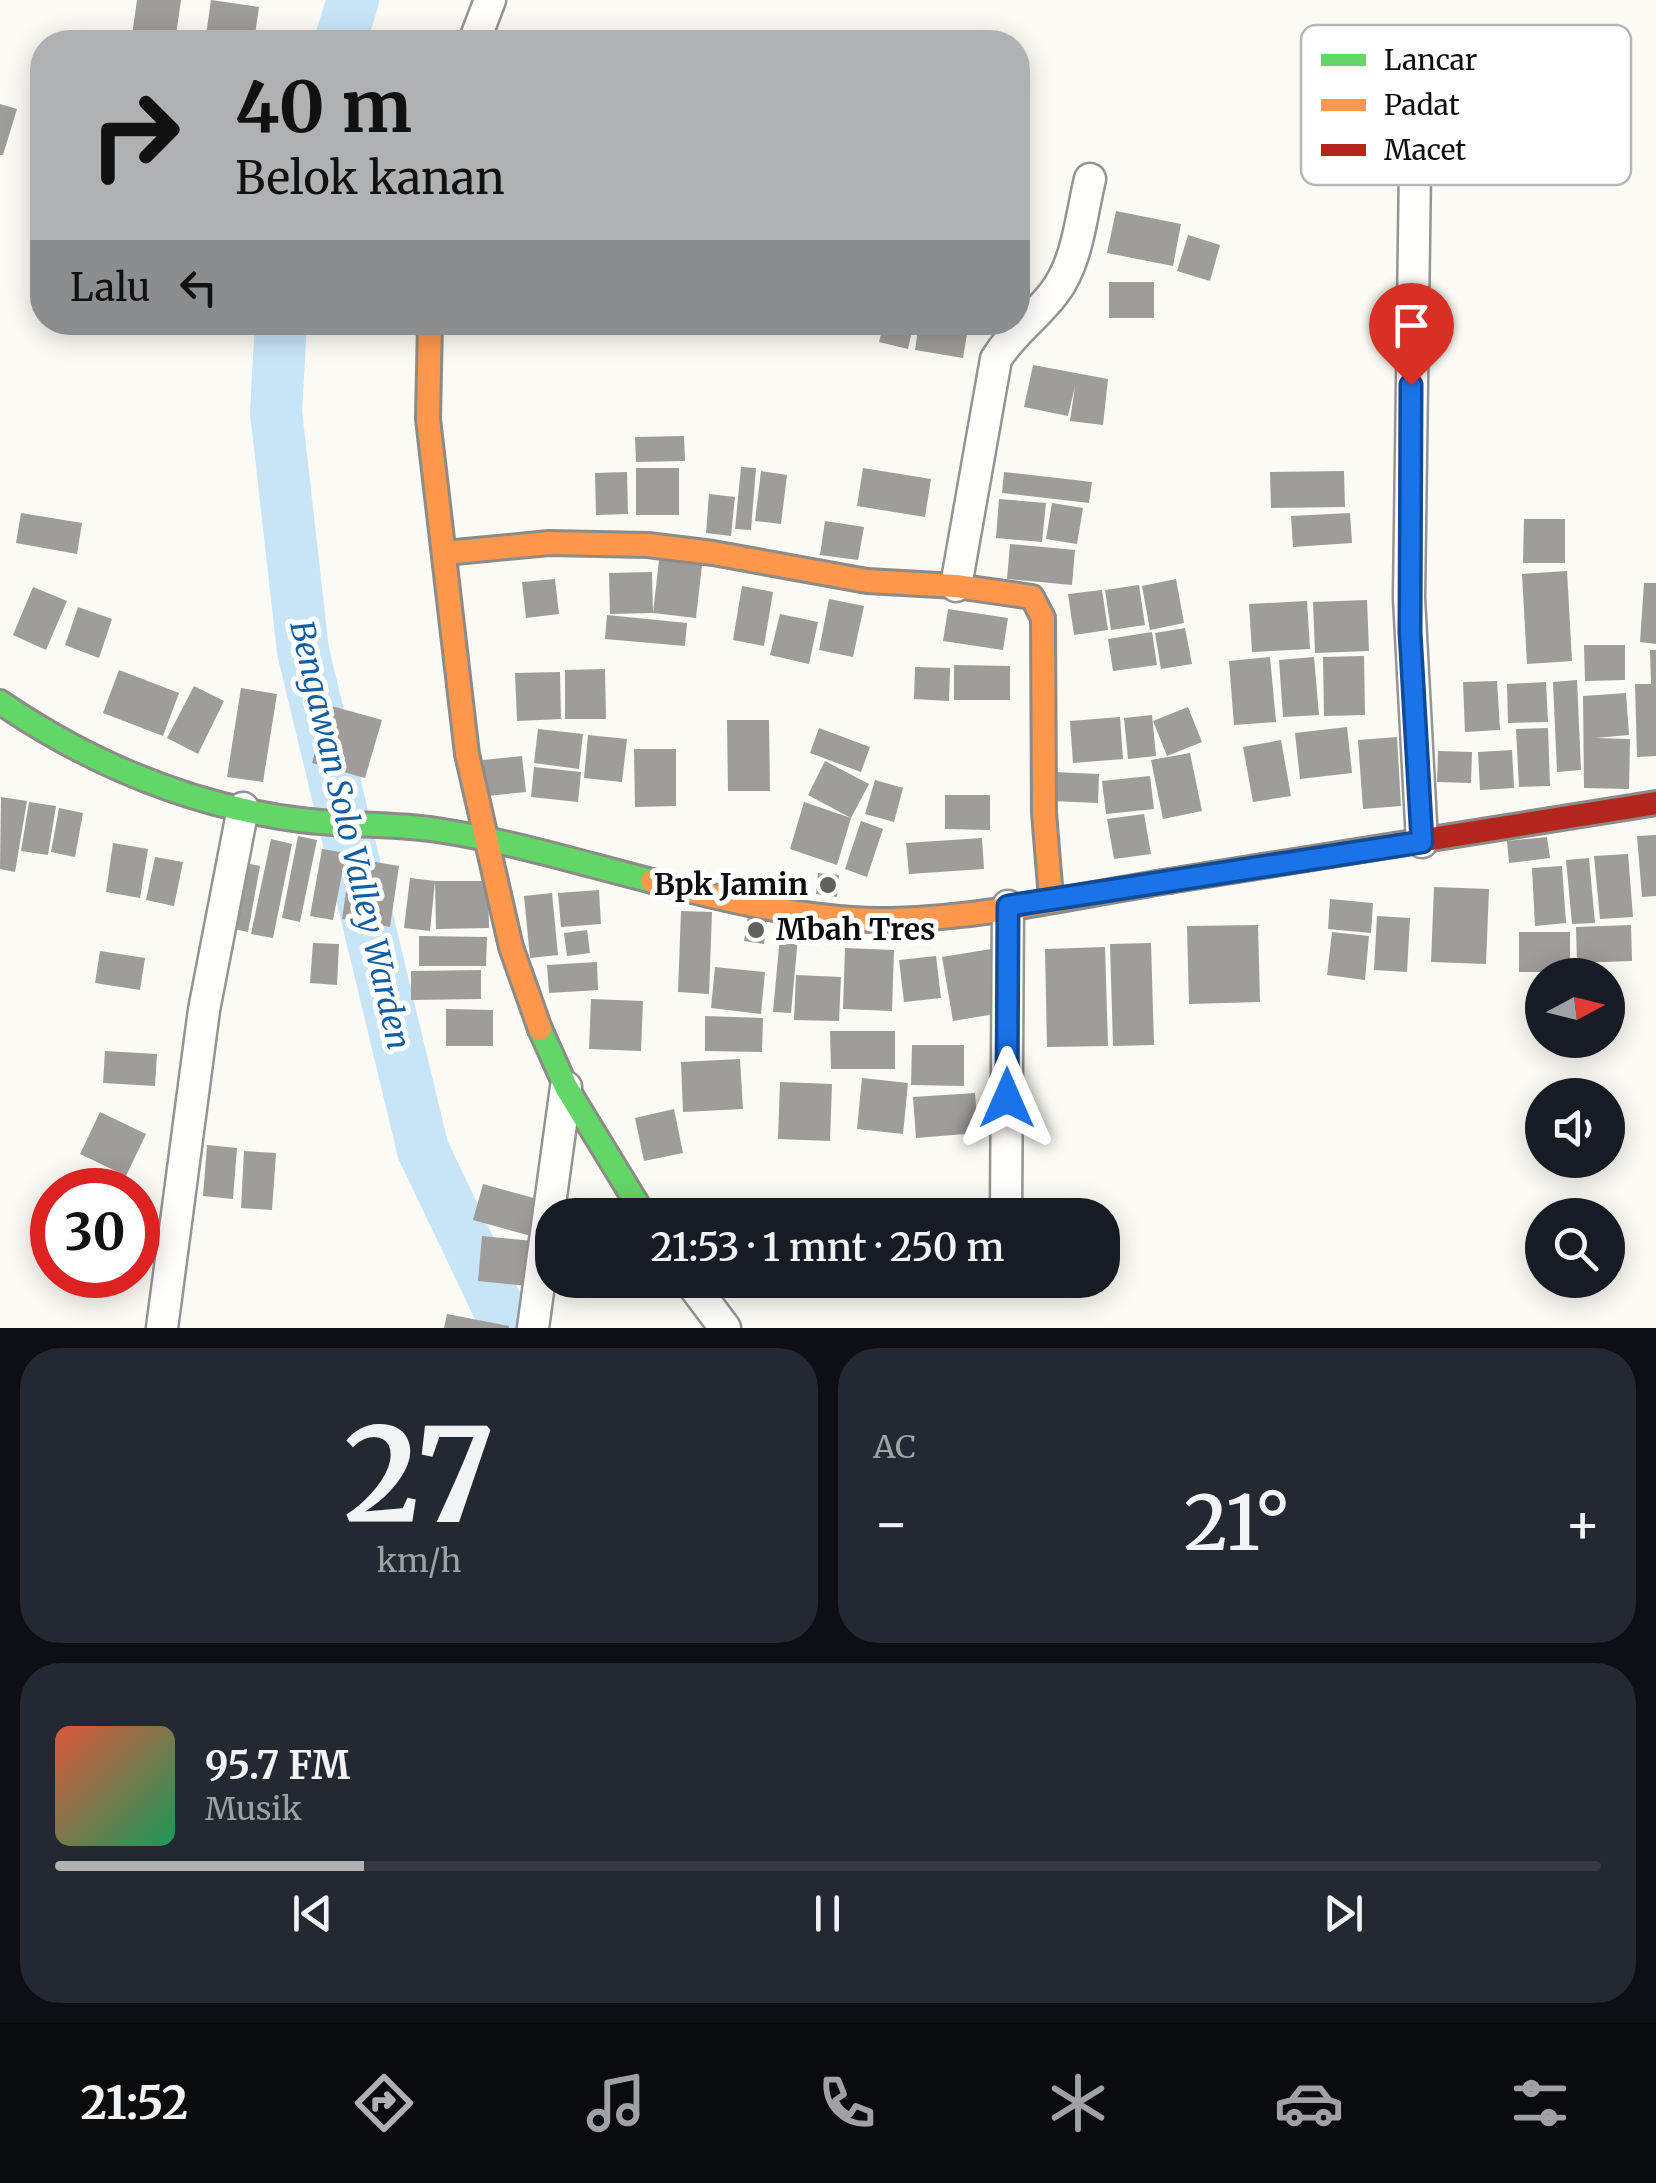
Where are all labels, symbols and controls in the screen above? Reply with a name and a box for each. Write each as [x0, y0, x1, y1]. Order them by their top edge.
legend [1301, 25, 1631, 185]
text: Lancar [1384, 42, 1477, 78]
text: 40 m [235, 63, 412, 151]
icon: right [70, 70, 200, 200]
text: Padat [1384, 87, 1460, 123]
text: Macet [1384, 132, 1466, 168]
text: Belok kanan [235, 150, 505, 206]
icon: left [171, 260, 226, 315]
text: Lalu [70, 264, 151, 311]
pin [1369, 283, 1454, 386]
icon: arrive [1384, 298, 1439, 353]
water label: Bengawan Solo Valley Warden [281, 617, 419, 1053]
place label: Bpk Jamin [654, 865, 808, 903]
marker: Bpk Jamin [817, 874, 839, 896]
place label: Mbah Tres [776, 910, 936, 948]
marker: Mbah Tres [745, 919, 767, 941]
north arrow [1525, 958, 1625, 1058]
map controls [1525, 958, 1625, 1298]
position arrow [955, 1046, 1059, 1150]
button: sound [1525, 1078, 1625, 1178]
speed limit sign: 30 [30, 1168, 160, 1298]
button: search [1525, 1198, 1625, 1298]
text: 21:53 · 1 mnt · 250 m [651, 1224, 1004, 1271]
text: 27 [344, 1394, 494, 1557]
text: AC [873, 1427, 916, 1467]
text: 21° [1184, 1476, 1290, 1570]
text: − [873, 1489, 910, 1558]
text: + [1564, 1489, 1601, 1558]
text: km/h [377, 1541, 461, 1581]
text: 95.7 FM [205, 1742, 350, 1789]
text: Musik [205, 1789, 302, 1829]
icon: previous [285, 1886, 340, 1941]
icon: pause [800, 1886, 855, 1941]
icon: next [1316, 1886, 1371, 1941]
icon: directions [349, 2068, 419, 2138]
icon: music [581, 2068, 651, 2138]
icon: phone [812, 2068, 882, 2138]
icon: climate [1043, 2068, 1113, 2138]
icon: car [1274, 2068, 1344, 2138]
icon: filters [1505, 2068, 1575, 2138]
text: 21:52 [81, 2075, 188, 2131]

